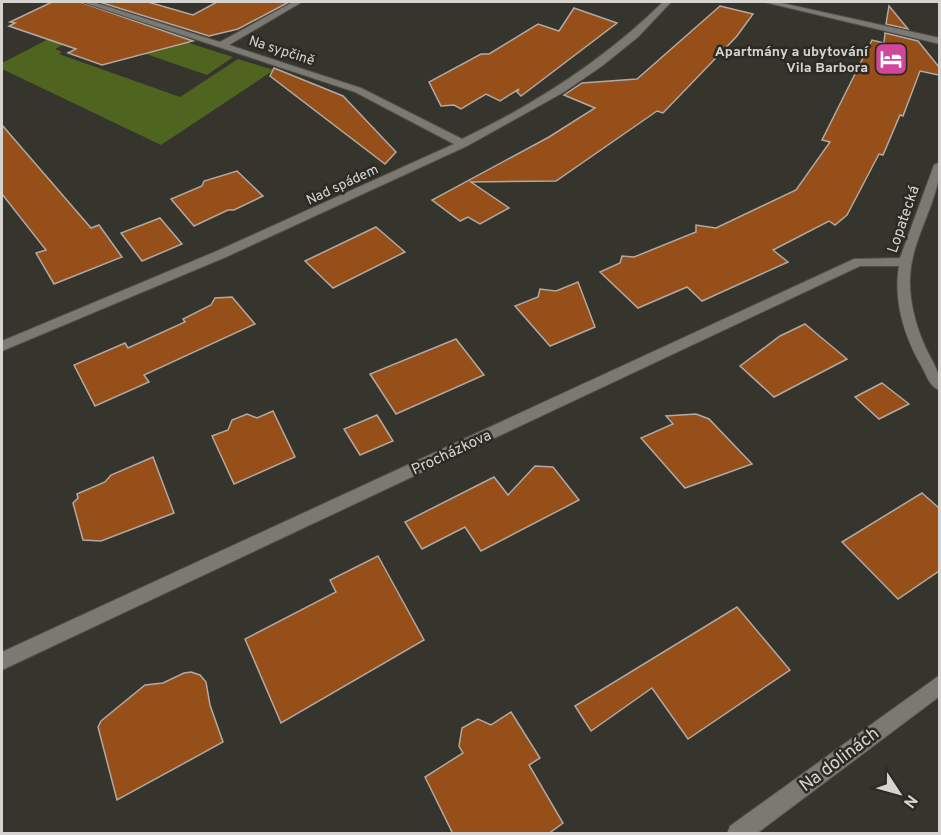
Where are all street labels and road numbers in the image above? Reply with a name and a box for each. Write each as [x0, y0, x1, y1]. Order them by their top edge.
street label: Na sypčině [246, 33, 317, 70]
street label: Nad spádem [304, 161, 381, 209]
street label: Lopatecká [884, 183, 925, 256]
street label: Procházkova [409, 427, 495, 480]
street label: Na dolinách [795, 723, 884, 798]

